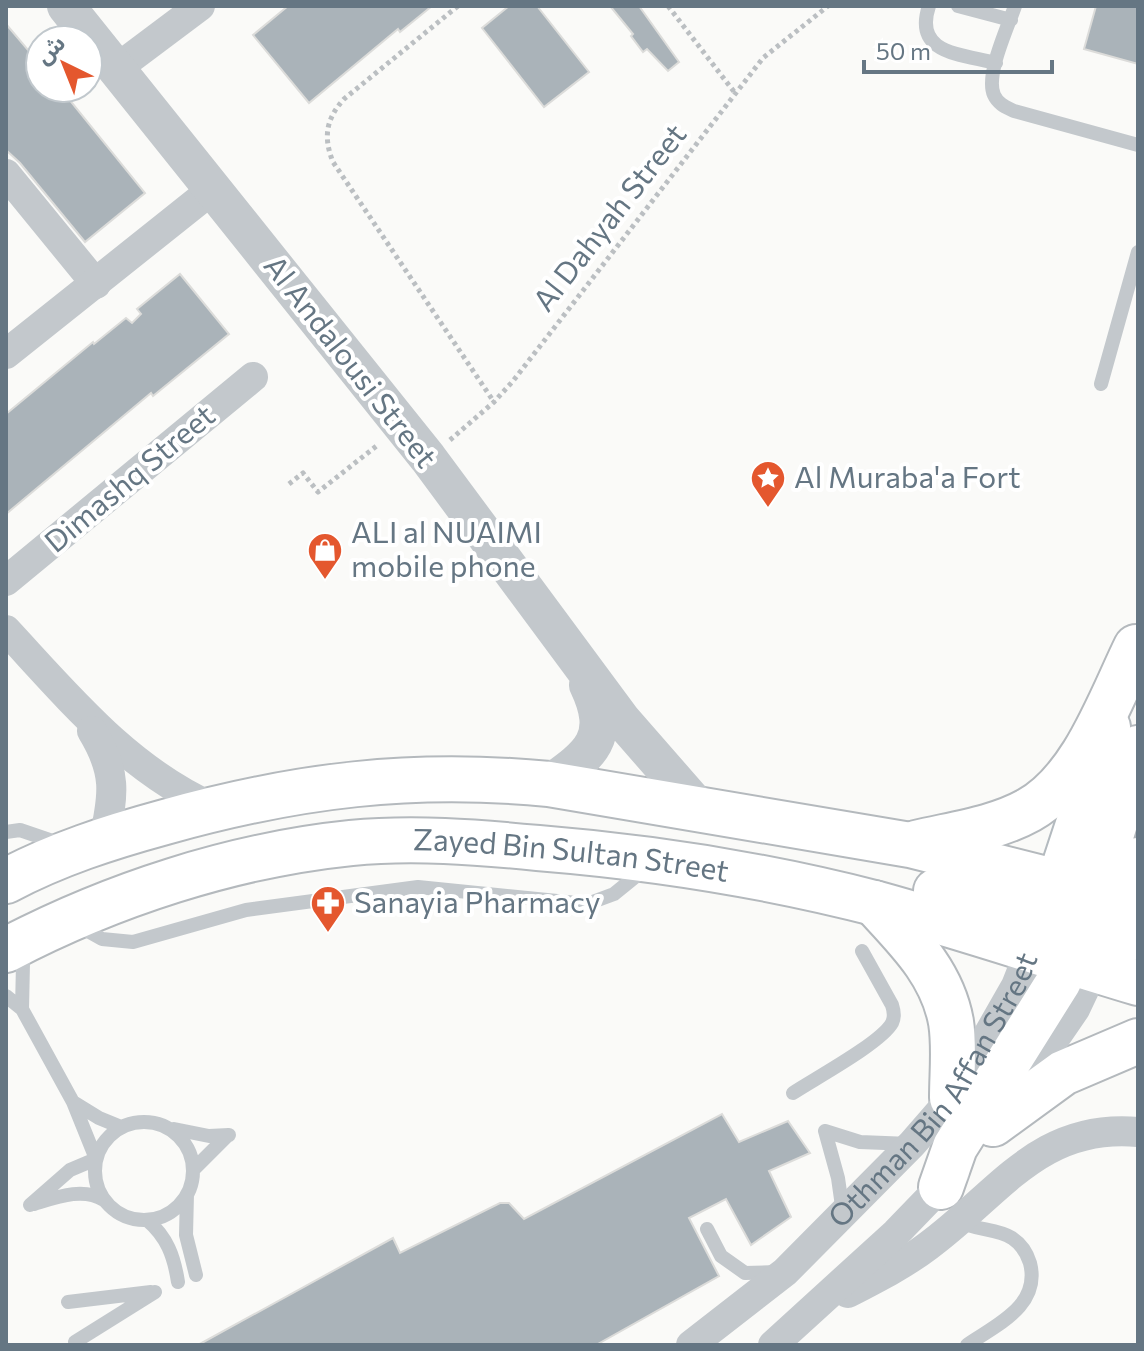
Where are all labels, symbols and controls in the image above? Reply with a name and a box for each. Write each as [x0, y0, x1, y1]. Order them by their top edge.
north arrow [24, 24, 104, 104]
scale bar [864, 24, 1052, 74]
text: ش [30, 29, 70, 69]
text: 50 m [876, 36, 931, 65]
street label: Al Dahyah Street [523, 115, 693, 317]
street label: Al Andalousi Street [258, 247, 446, 474]
street label: Dimashq Street [36, 395, 221, 559]
place label: Al Muraba'a Fort [794, 457, 1021, 494]
place icon: Al Muraba'a Fort [749, 459, 787, 509]
place label: ALI al NUAIMI mobile phone [351, 512, 542, 583]
shop icon: ALI al NUAIMI mobile phone [306, 531, 344, 581]
street label: Zayed Bin Sultan Street [413, 819, 732, 888]
place label: Sanayia Pharmacy [354, 882, 600, 919]
pharmacy icon: Sanayia Pharmacy [309, 884, 347, 934]
street label: Othman Bin Affan Street [819, 946, 1043, 1234]

